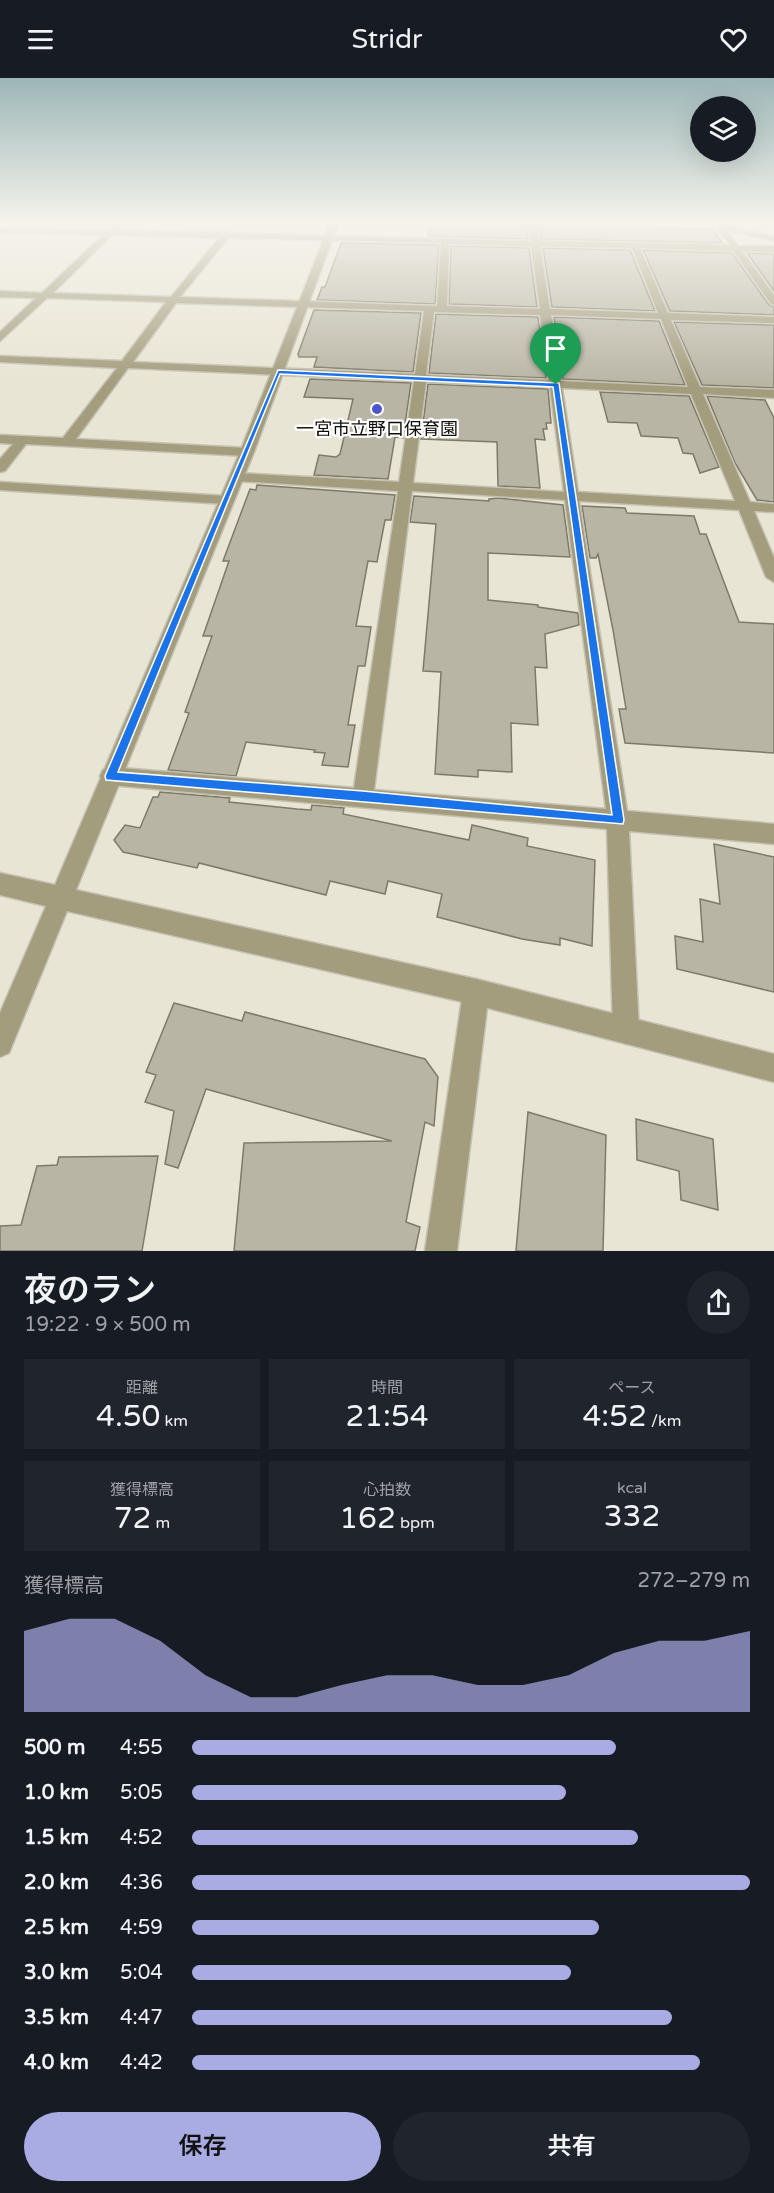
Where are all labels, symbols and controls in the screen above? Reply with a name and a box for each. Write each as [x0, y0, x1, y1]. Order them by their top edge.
icon: menu [24, 23, 57, 56]
text: Stridr [352, 23, 422, 56]
icon: heart [717, 23, 750, 56]
map controls [690, 96, 756, 162]
button: layers [690, 96, 756, 162]
pin [530, 323, 581, 385]
icon: arrive [539, 332, 572, 365]
marker: 一宮市立野口保育園 [370, 402, 384, 416]
place label: 一宮市立野口保育園 [296, 418, 458, 440]
text: 夜のラン [24, 1271, 156, 1310]
button: share [687, 1271, 750, 1334]
text: 19:22 · 9 × 500 m [24, 1313, 191, 1337]
text: 距離 [126, 1378, 158, 1398]
text: 時間 [371, 1378, 403, 1398]
text: ペース [608, 1378, 656, 1398]
text: 4.50 [96, 1398, 160, 1435]
text: 21:54 [345, 1398, 429, 1435]
text: 4:52 [583, 1398, 647, 1435]
text: km [160, 1411, 188, 1431]
text: /km [647, 1411, 681, 1431]
text: kcal [617, 1478, 647, 1498]
text: 獲得標高 [110, 1480, 174, 1500]
text: 心拍数 [363, 1480, 411, 1500]
text: 332 [604, 1498, 660, 1535]
text: 72 [114, 1500, 151, 1537]
text: 162 [339, 1500, 396, 1537]
text: m [151, 1513, 170, 1533]
text: bpm [396, 1513, 435, 1533]
text: 272–279 m [637, 1569, 750, 1593]
text: 獲得標高 [24, 1574, 104, 1598]
text: 500 m [24, 1736, 85, 1760]
text: 4:55 [120, 1736, 163, 1760]
text: 1.0 km [24, 1781, 89, 1805]
text: 5:05 [120, 1781, 163, 1805]
text: 1.5 km [24, 1826, 89, 1850]
text: 4:52 [120, 1826, 163, 1850]
text: 2.0 km [24, 1871, 89, 1895]
text: 4:36 [120, 1871, 163, 1895]
text: 2.5 km [24, 1916, 89, 1940]
text: 4:59 [120, 1916, 163, 1940]
text: 3.0 km [24, 1961, 89, 1985]
text: 5:04 [120, 1961, 163, 1985]
text: 3.5 km [24, 2006, 89, 2030]
text: 4:47 [120, 2006, 163, 2030]
text: 4.0 km [24, 2051, 89, 2075]
text: 4:42 [120, 2051, 163, 2075]
button: 保存 [24, 2112, 381, 2181]
button: 共有 [393, 2112, 750, 2181]

